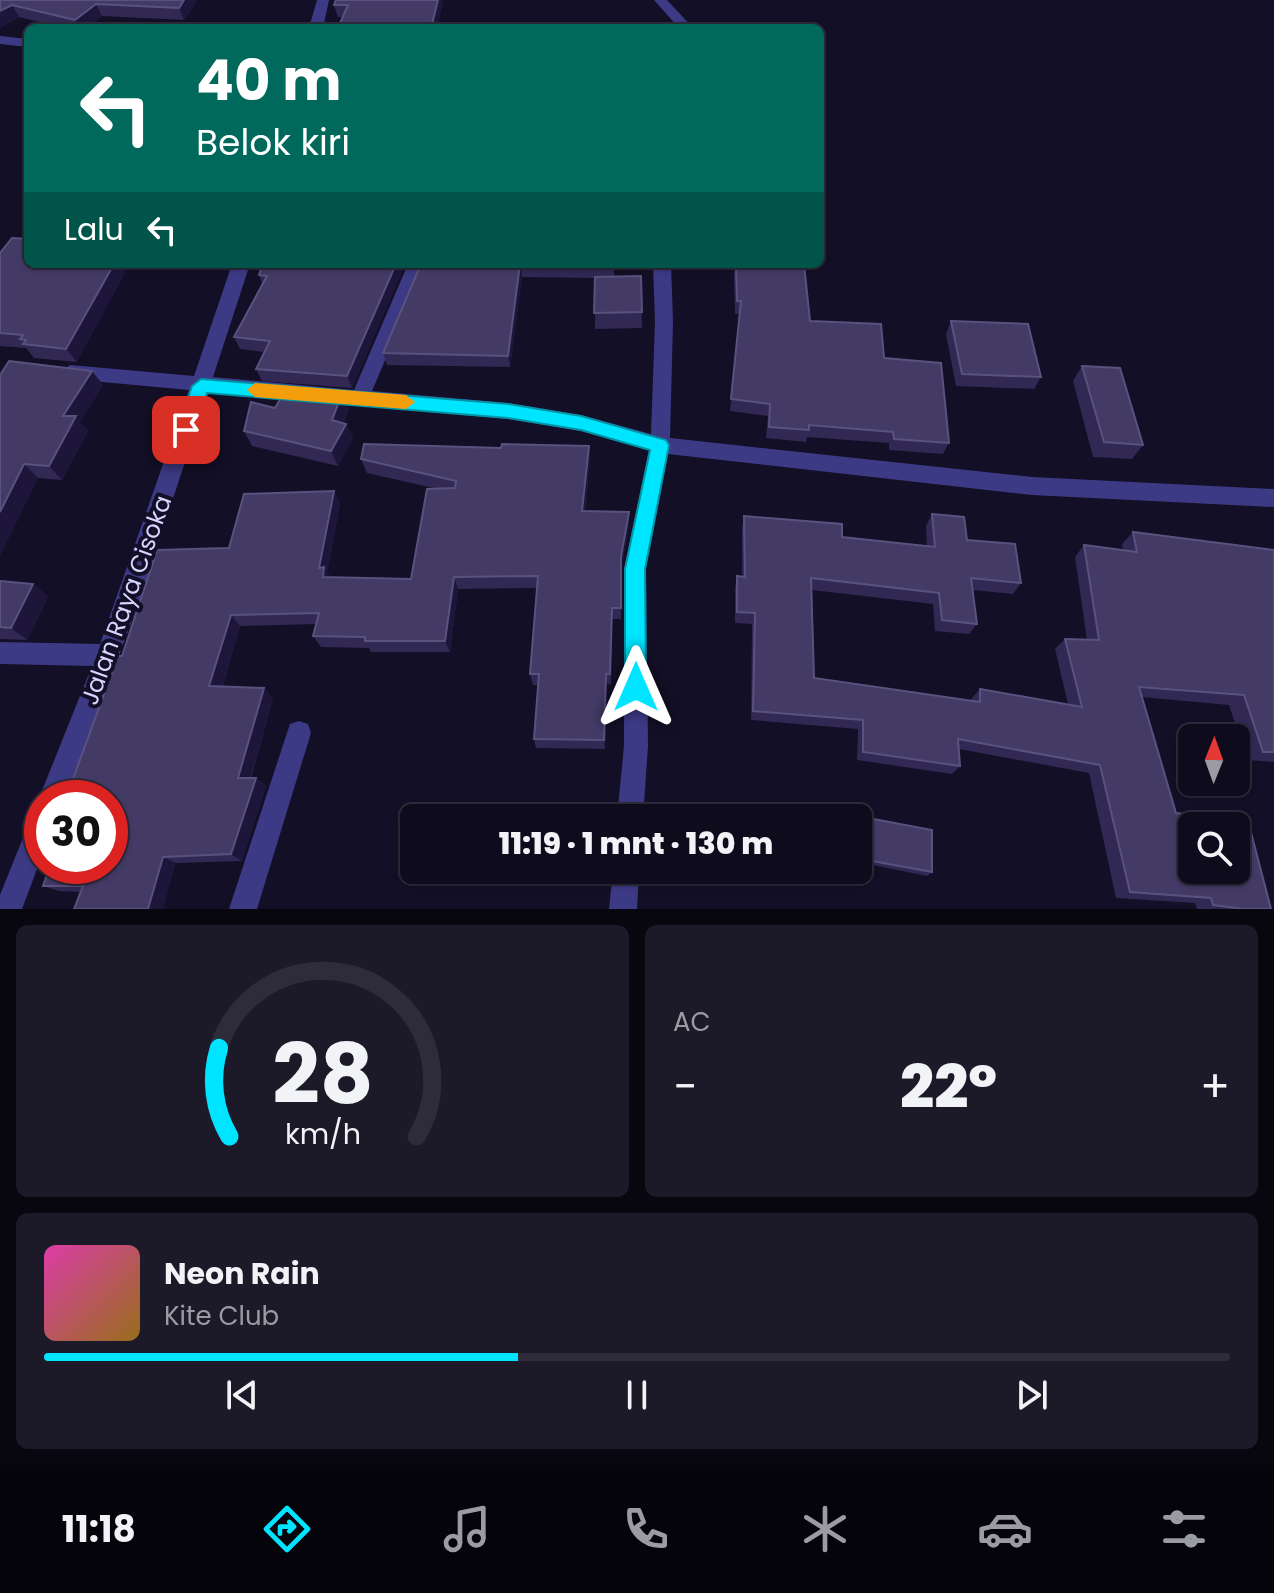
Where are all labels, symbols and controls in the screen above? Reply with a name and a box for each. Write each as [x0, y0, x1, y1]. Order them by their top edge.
text: 40 m [196, 41, 342, 120]
icon: left [64, 56, 168, 160]
text: Belok kiri [196, 117, 350, 168]
text: Lalu [64, 208, 124, 251]
icon: left [140, 208, 184, 252]
pin [152, 396, 220, 464]
icon: arrive [164, 408, 208, 452]
street label: Jalan Raya Cisoka [73, 491, 179, 709]
position arrow [594, 645, 678, 729]
north arrow [1178, 724, 1250, 796]
map controls [1178, 724, 1250, 884]
speed limit sign: 30 [24, 780, 128, 884]
button: search [1178, 812, 1250, 884]
text: 11:19 · 1 mnt · 130 m [499, 822, 773, 865]
text: AC [673, 1004, 711, 1040]
text: 28 [272, 1016, 373, 1132]
text: 22° [900, 1045, 997, 1129]
text: − [673, 1056, 697, 1117]
text: + [1200, 1056, 1230, 1117]
text: km/h [284, 1114, 361, 1154]
text: Neon Rain [164, 1252, 320, 1295]
text: Kite Club [164, 1298, 279, 1334]
icon: previous [220, 1373, 264, 1417]
icon: pause [615, 1373, 659, 1417]
icon: next [1010, 1373, 1054, 1417]
icon: directions [259, 1501, 315, 1557]
icon: music [439, 1501, 495, 1557]
icon: phone [618, 1501, 674, 1557]
icon: climate [797, 1501, 853, 1557]
icon: car [977, 1501, 1033, 1557]
icon: filters [1156, 1501, 1212, 1557]
text: 11:18 [62, 1504, 136, 1555]

